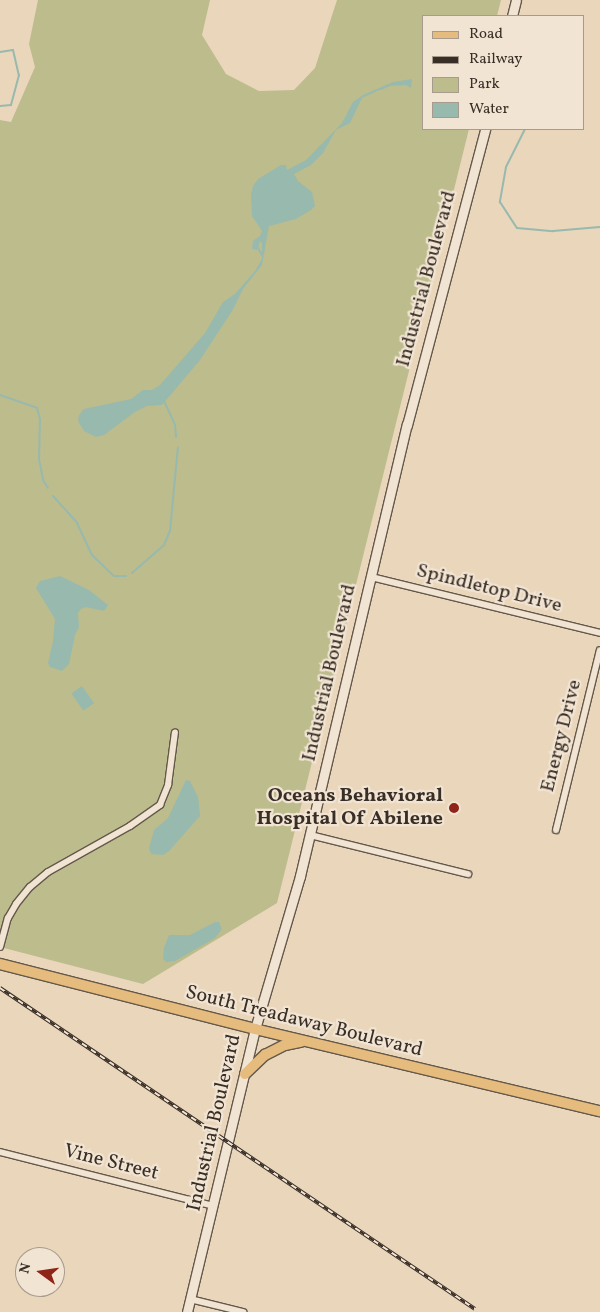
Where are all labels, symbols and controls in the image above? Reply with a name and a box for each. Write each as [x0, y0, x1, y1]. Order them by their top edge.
legend [422, 15, 585, 130]
text: Road [469, 24, 503, 45]
text: Railway [469, 49, 522, 70]
text: Park [469, 74, 500, 95]
text: Water [469, 99, 509, 120]
street label: Industrial Boulevard [392, 188, 462, 370]
street label: Spindletop Drive [414, 559, 564, 619]
street label: Industrial Boulevard [298, 582, 362, 764]
street label: Energy Drive [536, 677, 588, 795]
place label: Oceans Behavioral Hospital Of Abilene [258, 784, 443, 831]
marker: Oceans Behavioral Hospital Of Abilene [447, 801, 461, 815]
street label: South Treadaway Boulevard [182, 981, 426, 1063]
street label: Industrial Boulevard [183, 1032, 247, 1214]
street label: Vine Street [61, 1140, 161, 1186]
north arrow [15, 1247, 65, 1297]
text: N [15, 1261, 36, 1276]

